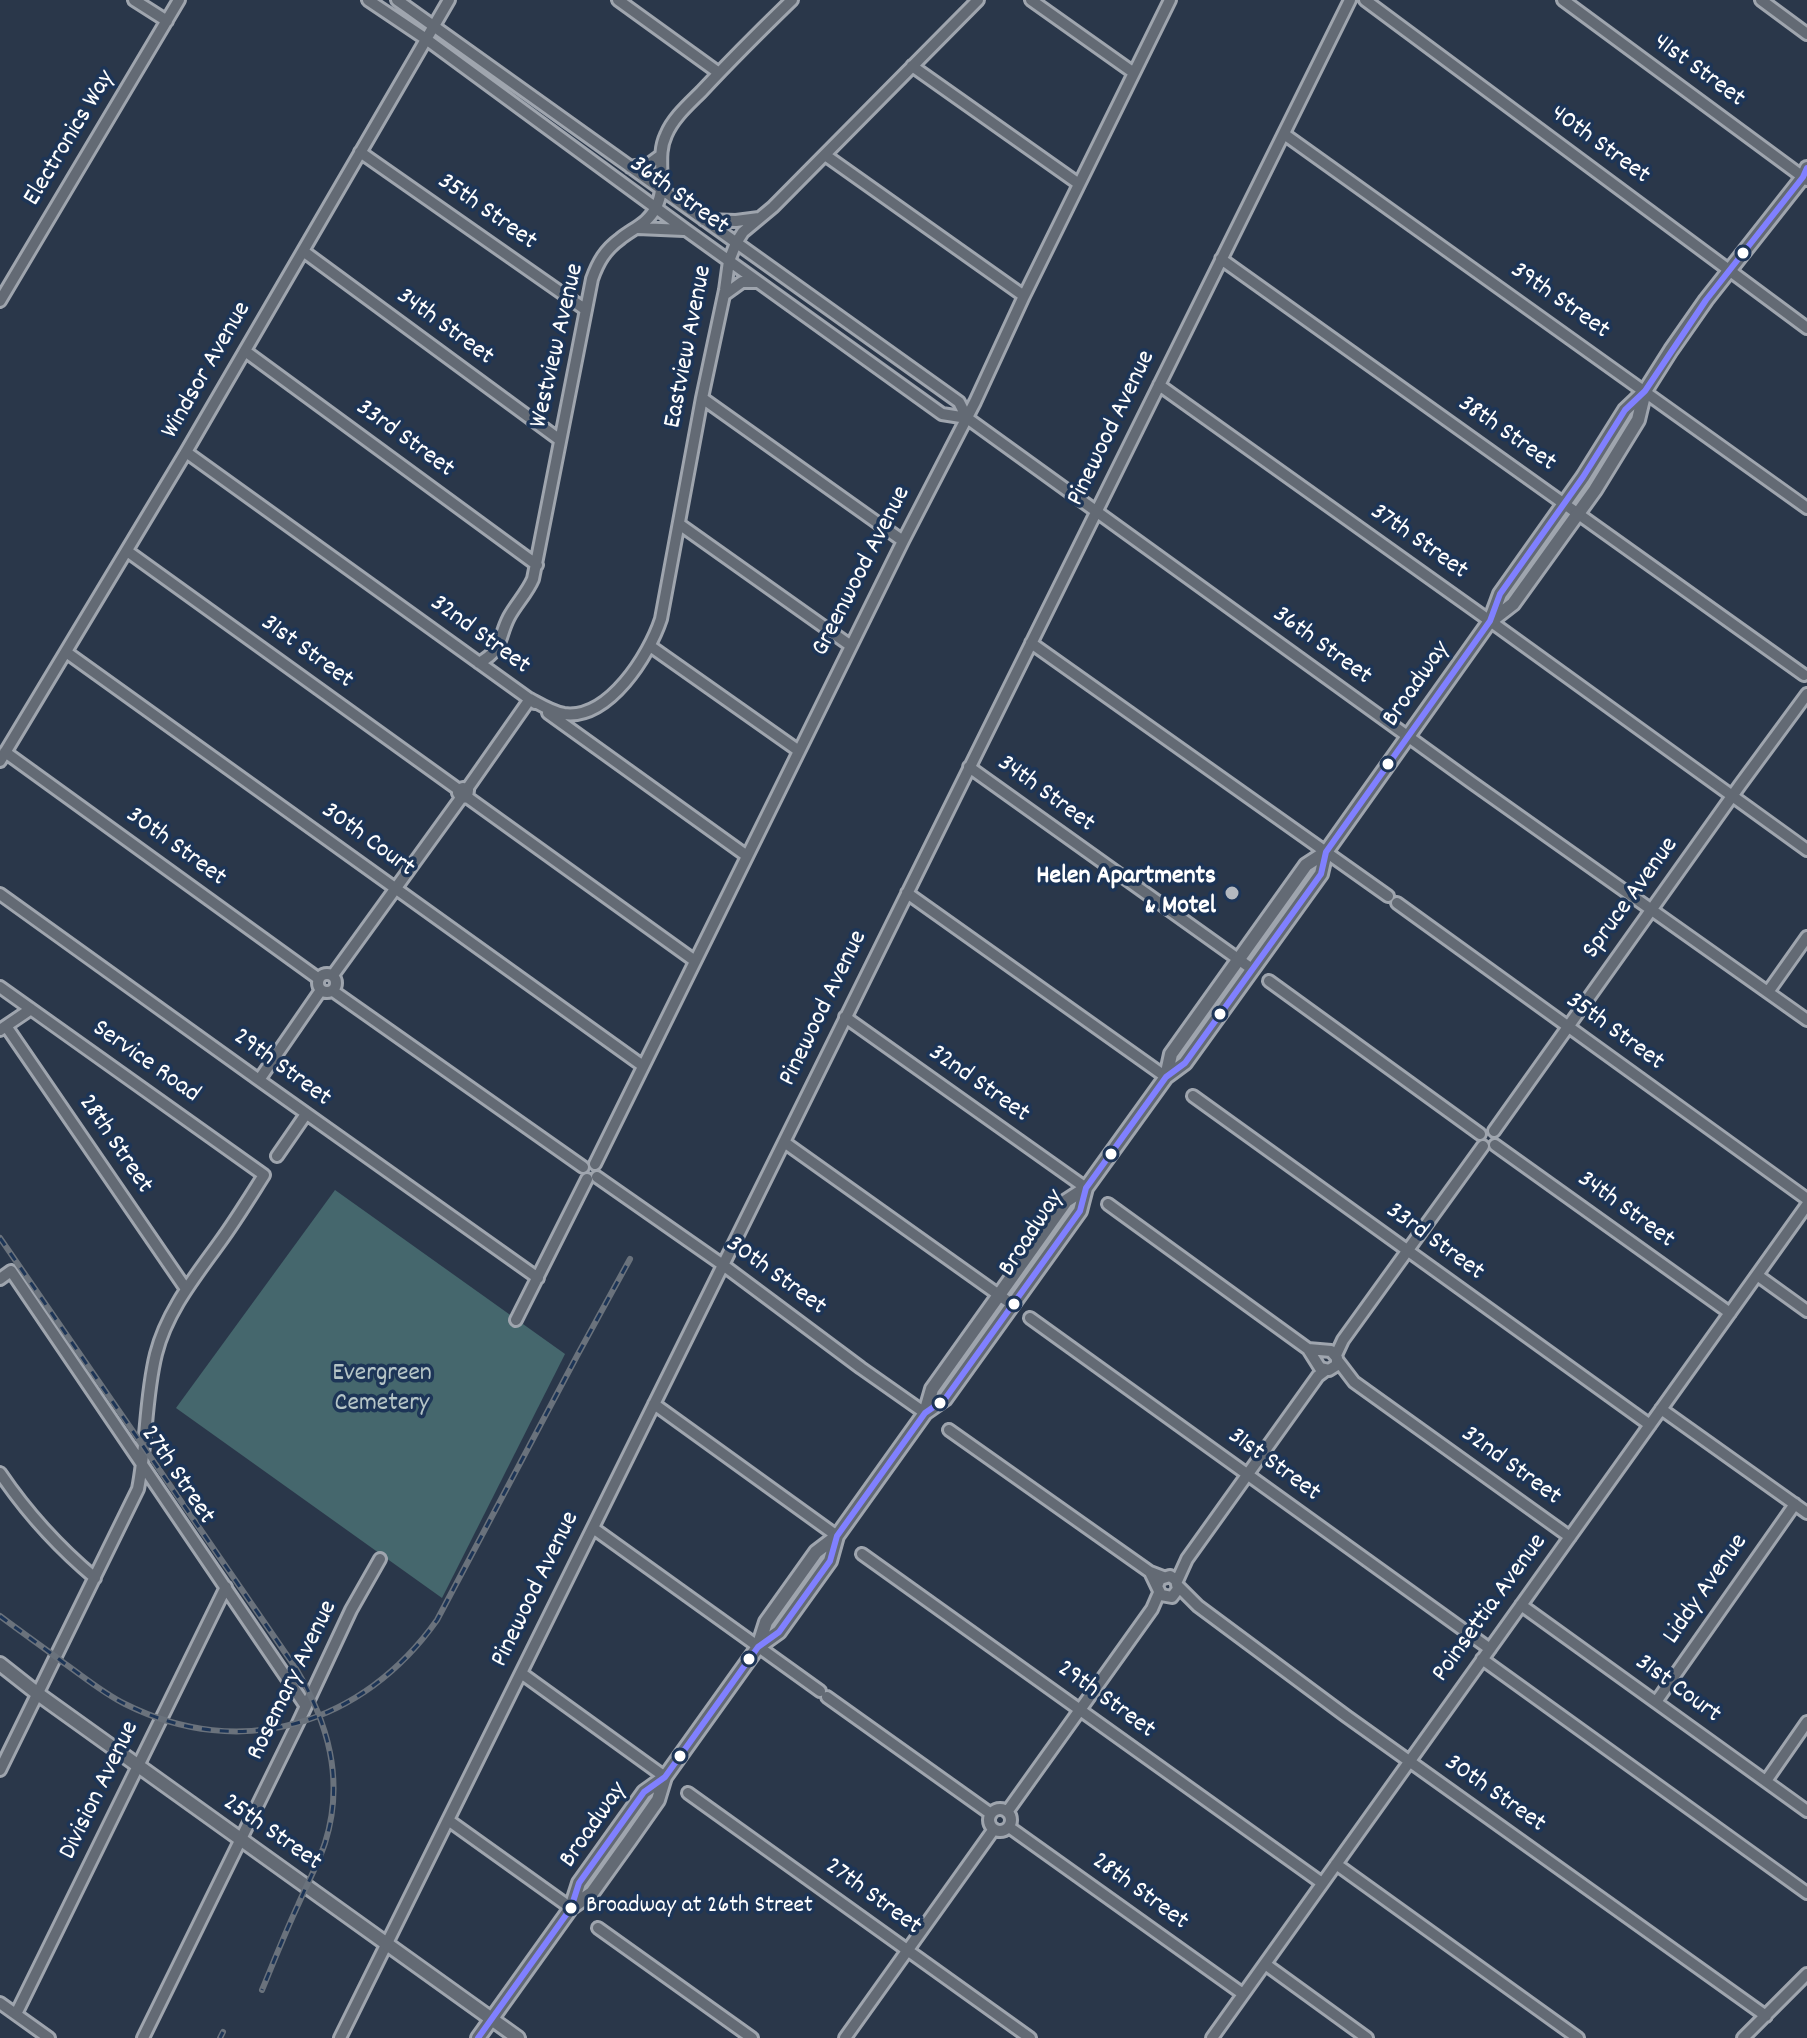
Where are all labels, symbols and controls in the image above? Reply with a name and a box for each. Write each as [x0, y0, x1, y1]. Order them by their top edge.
street label: 41st Street [1646, 28, 1750, 116]
street label: Electronics Way [18, 66, 124, 212]
street label: 40th Street [1543, 99, 1655, 193]
street label: 36th Street [622, 151, 734, 243]
street label: 35th Street [430, 167, 542, 259]
unlabelled marker [1735, 245, 1751, 261]
street label: 39th Street [1503, 257, 1615, 347]
street label: Westview Avenue [525, 261, 593, 431]
street label: Eastview Avenue [659, 263, 721, 431]
street label: 34th Street [389, 282, 499, 374]
street label: Windsor Avenue [156, 297, 260, 445]
street label: Pinewood Avenue [1062, 346, 1164, 512]
street label: 38th Street [1451, 390, 1561, 480]
street label: 33rd Street [349, 394, 459, 486]
street label: Greenwood Avenue [807, 482, 919, 662]
street label: 37th Street [1363, 498, 1473, 588]
street label: 32nd Street [423, 589, 535, 683]
street label: 36th Street [1265, 601, 1377, 693]
street label: 31st Street [254, 609, 358, 697]
street label: Broadway [1377, 636, 1459, 734]
street label: 34th Street [990, 749, 1100, 841]
unlabelled marker [1380, 756, 1396, 772]
street label: 30th Court [314, 797, 420, 885]
street label: 30th Street [119, 801, 231, 895]
street label: Spruce Avenue [1577, 832, 1687, 966]
place label: Helen Apartments & Motel [1036, 862, 1216, 924]
marker: Helen Apartments & Motel [1223, 884, 1241, 902]
street label: Pinewood Avenue [774, 926, 876, 1092]
street label: 35th Street [1559, 987, 1669, 1079]
unlabelled marker [1212, 1006, 1228, 1022]
street label: Service Road [85, 1014, 205, 1112]
street label: 29th Street [226, 1023, 336, 1115]
street label: 32nd Street [921, 1039, 1035, 1131]
street label: 28th Street [70, 1090, 158, 1200]
unlabelled marker [1103, 1146, 1119, 1162]
street label: 34th Street [1570, 1165, 1680, 1257]
street label: Broadway [993, 1185, 1073, 1283]
street label: 33rd Street [1379, 1197, 1489, 1289]
street label: 30th Street [719, 1230, 831, 1324]
unlabelled marker [1006, 1296, 1022, 1312]
park label: Evergreen Cemetery [332, 1359, 432, 1420]
unlabelled marker [932, 1395, 948, 1411]
street label: 32nd Street [1454, 1420, 1566, 1514]
street label: 27th Street [132, 1421, 220, 1531]
street label: 31st Street [1221, 1422, 1325, 1510]
street label: Pinewood Avenue [486, 1507, 588, 1673]
street label: Poinsettia Avenue [1427, 1529, 1555, 1689]
street label: Liddy Avenue [1658, 1529, 1756, 1651]
street label: Rosemary Avenue [242, 1596, 346, 1766]
street label: 31st Court [1628, 1648, 1726, 1732]
unlabelled marker [741, 1651, 757, 1667]
street label: 29th Street [1050, 1655, 1160, 1747]
street label: Division Avenue [54, 1717, 148, 1865]
unlabelled marker [672, 1748, 688, 1764]
street label: 30th Street [1437, 1749, 1551, 1841]
street label: Broadway [554, 1777, 636, 1875]
street label: 25th Street [215, 1789, 327, 1879]
street label: 28th Street [1084, 1847, 1194, 1939]
street label: 27th Street [818, 1852, 926, 1944]
place label: Broadway at 26th Street [586, 1894, 813, 1922]
marker: Broadway at 26th Street [563, 1900, 579, 1916]

